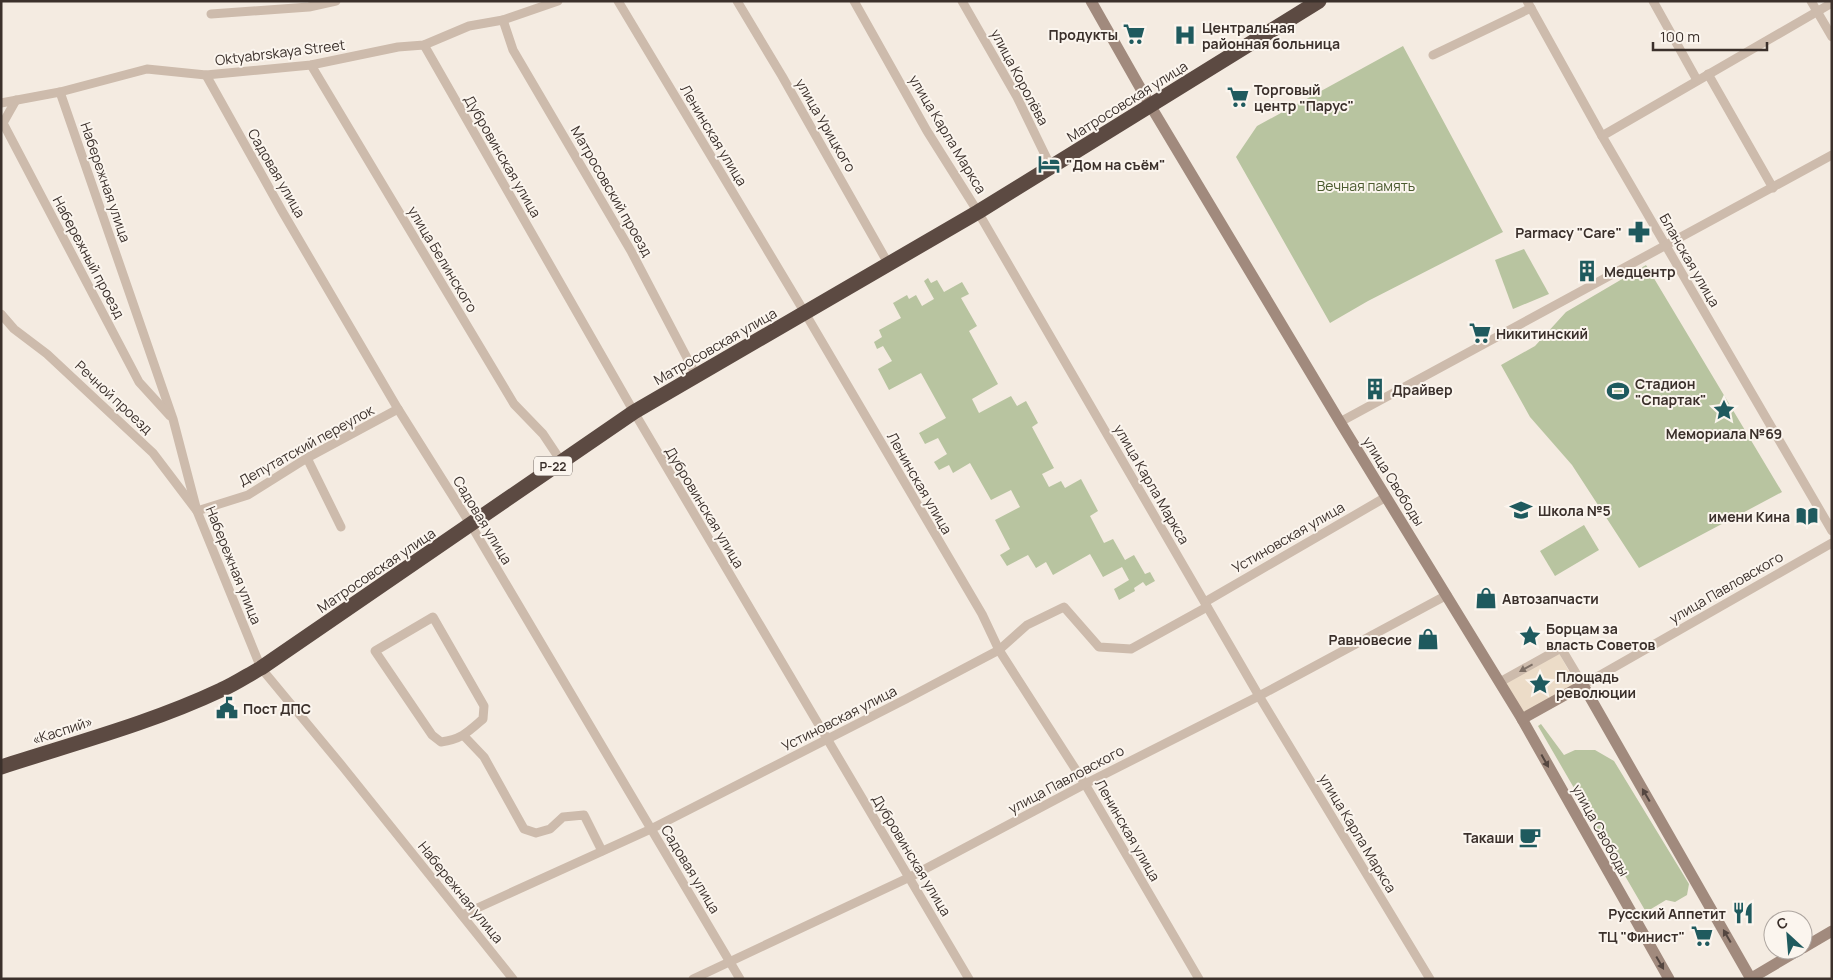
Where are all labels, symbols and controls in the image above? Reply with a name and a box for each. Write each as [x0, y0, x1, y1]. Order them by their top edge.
place label: Центральная районная больница [1202, 18, 1340, 53]
scale bar [1653, 20, 1767, 52]
supermarket icon: Продукты [1121, 21, 1147, 47]
hospital icon: Центральная районная больница [1172, 22, 1198, 48]
place label: Продукты [1049, 25, 1118, 44]
street label: улица Королёва [987, 26, 1053, 128]
text: 100 m [1660, 26, 1700, 47]
street label: Oktyabrskaya Street [214, 35, 346, 69]
street label: Матросовская улица [1063, 56, 1191, 146]
street label: улица Карла Маркса [905, 71, 991, 197]
street label: улица Урицкого [791, 75, 861, 175]
place label: Торговый центр "Парус" [1254, 80, 1354, 115]
street label: Ленинская улица [676, 81, 752, 189]
supermarket icon: Торговый центр "Парус" [1225, 84, 1251, 110]
street label: Дубровинская улица [460, 91, 546, 221]
street label: Набережная улица [77, 119, 135, 245]
street label: Матросовский проезд [567, 122, 657, 260]
street label: Садовая улица [244, 125, 310, 221]
hotel icon: "Дом на съём" [1036, 151, 1062, 177]
place label: "Дом на съём" [1066, 155, 1166, 174]
park label: Вечная память [1317, 176, 1415, 195]
street label: Набережный проезд [49, 192, 129, 322]
street label: улица Белинского [404, 202, 482, 316]
street label: Бланская улица [1655, 210, 1725, 310]
pharmacy icon: Parmacy "Care" [1626, 219, 1652, 245]
place label: Parmacy "Care" [1515, 223, 1622, 242]
building icon: Медцентр [1574, 258, 1600, 284]
place label: Медцентр [1604, 262, 1676, 281]
street label: Матросовская улица [650, 303, 780, 389]
supermarket icon: Никитинский [1467, 320, 1493, 346]
place label: Никитинский [1496, 324, 1588, 343]
street label: Речной проезд [71, 356, 157, 438]
place label: Стадион "Спартак" [1635, 374, 1706, 409]
building icon: Драйвер [1362, 376, 1388, 402]
sports icon: Стадион "Спартак" [1605, 378, 1631, 404]
place label: Драйвер [1392, 380, 1453, 399]
place icon: Мемориала №69 [1711, 397, 1737, 423]
street label: Депутатский переулок [235, 399, 378, 490]
street label: улица Карла Маркса [1110, 421, 1194, 547]
place label: Мемориала №69 [1666, 424, 1782, 443]
street label: Ленинская улица [883, 428, 957, 538]
street label: улица Свободы [1359, 433, 1429, 529]
street label: Дубровинская улица [661, 443, 749, 571]
road number: Р-22 [534, 456, 572, 476]
street label: Садовая улица [449, 472, 517, 568]
street label: Устиновская улица [1228, 497, 1348, 577]
school or university icon: Школа №5 [1508, 497, 1534, 523]
place label: Школа №5 [1538, 501, 1611, 520]
street label: Набережная улица [202, 503, 266, 627]
library icon: имени Кина [1794, 503, 1820, 529]
place label: имени Кина [1709, 507, 1790, 526]
street label: Матросовская улица [313, 523, 439, 617]
street label: улица Павловского [1666, 547, 1786, 627]
shop icon: Автозапчасти [1473, 585, 1499, 611]
place label: Автозапчасти [1502, 589, 1599, 608]
place label: Борцам за власть Советов [1546, 619, 1656, 654]
place icon: Борцам за власть Советов [1517, 623, 1543, 649]
shop icon: Равновесие [1415, 626, 1441, 652]
place label: Равновесие [1329, 630, 1412, 649]
one-way arrow [1519, 663, 1532, 672]
place label: Площадь революции [1556, 667, 1636, 702]
place icon: Площадь революции [1527, 671, 1553, 697]
street label: Устиновская улица [778, 681, 900, 755]
public building icon: Пост ДПС [214, 695, 240, 721]
place label: Пост ДПС [243, 699, 311, 718]
street label: «Каспий» [29, 711, 95, 749]
street label: улица Павловского [1005, 740, 1127, 818]
one-way arrow [1541, 754, 1550, 768]
street label: улица Карла Маркса [1315, 770, 1401, 896]
street label: Ленинская улица [1091, 775, 1165, 885]
street label: улица Свободы [1568, 781, 1634, 879]
one-way arrow [1641, 789, 1650, 802]
street label: Дубровинская улица [868, 791, 956, 919]
street label: Садовая улица [657, 821, 725, 917]
cafe icon: Такаши [1517, 824, 1543, 850]
place label: Такаши [1463, 828, 1514, 847]
street label: Набережная улица [414, 837, 508, 947]
restaurant icon: Русский Аппетит [1730, 900, 1756, 926]
place label: Русский Аппетит [1608, 904, 1727, 923]
north arrow [1763, 910, 1813, 960]
text: С [1773, 912, 1791, 934]
supermarket icon: ТЦ "Финист" [1689, 923, 1715, 949]
place label: ТЦ "Финист" [1599, 927, 1685, 946]
one-way arrow [1723, 929, 1731, 943]
one-way arrow [1655, 957, 1664, 970]

